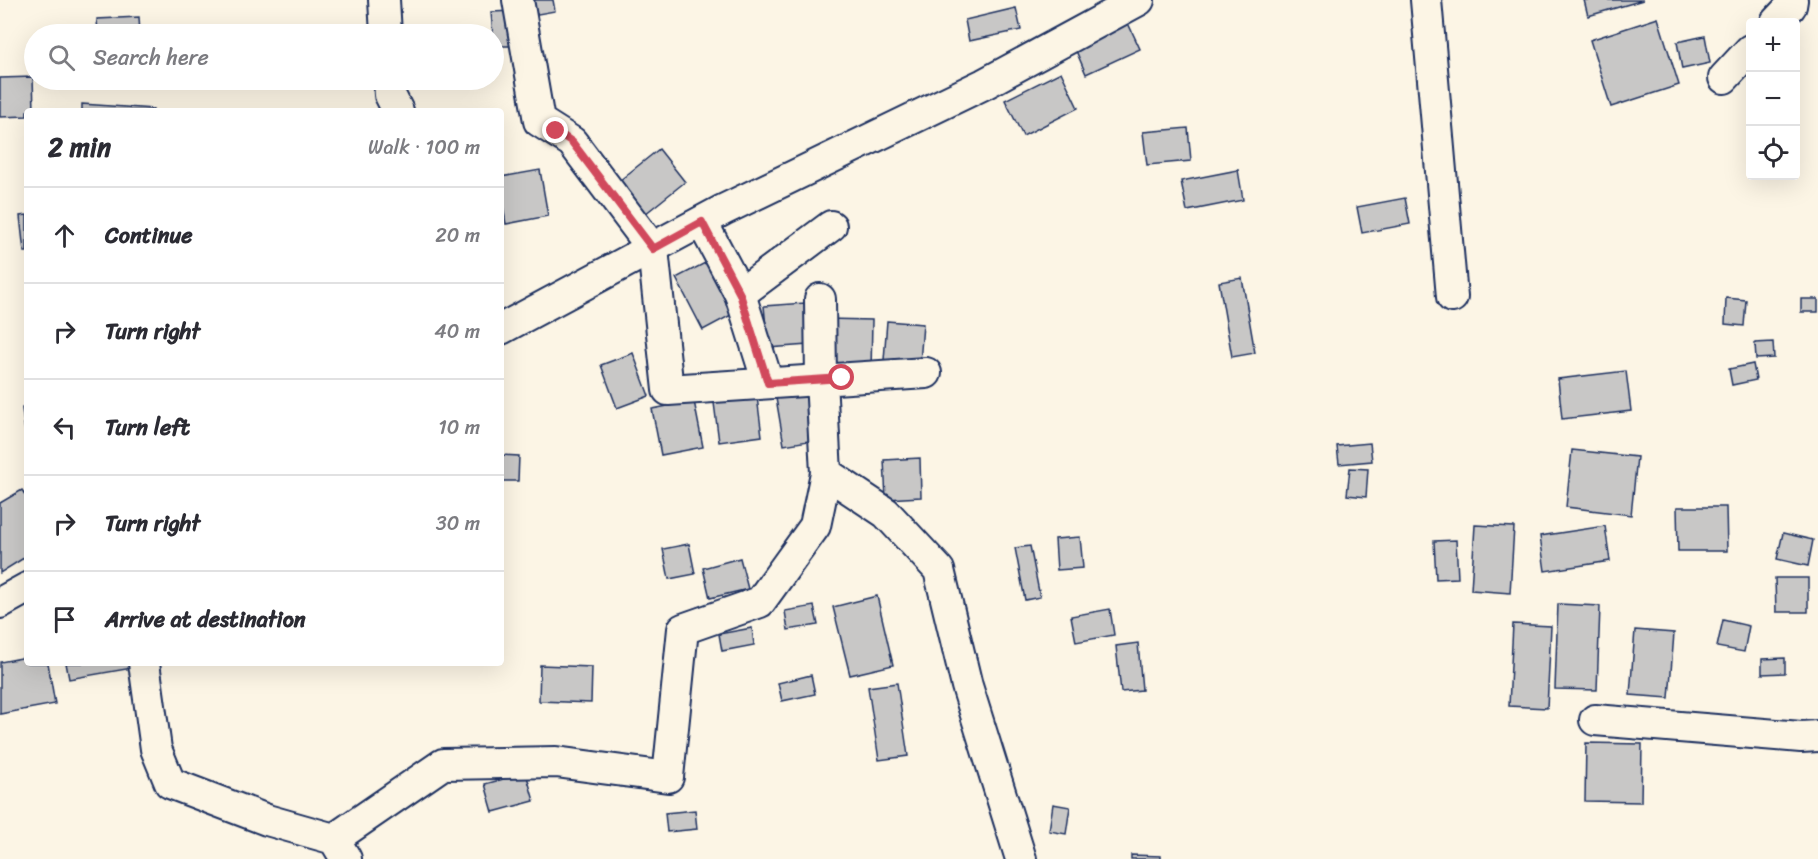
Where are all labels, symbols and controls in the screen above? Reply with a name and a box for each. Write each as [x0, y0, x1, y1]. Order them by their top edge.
map controls [1746, 18, 1800, 180]
button: + [1746, 18, 1800, 72]
search box [24, 24, 504, 90]
text: Search here [93, 38, 209, 77]
icon: search [45, 41, 78, 74]
button: − [1746, 72, 1800, 126]
route end [542, 117, 568, 143]
text: 2 min [48, 124, 111, 170]
button: locate [1746, 126, 1800, 180]
text: Walk · 100 m [368, 130, 480, 165]
text: Continue [105, 216, 193, 255]
text: 20 m [435, 218, 480, 253]
icon: ahead [48, 219, 81, 252]
text: Turn right [105, 312, 200, 351]
text: 40 m [434, 314, 480, 349]
icon: right [48, 315, 81, 348]
route start [828, 364, 854, 390]
text: Turn left [105, 408, 190, 447]
text: 10 m [438, 410, 480, 445]
icon: left [48, 411, 81, 444]
text: Turn right [105, 504, 200, 543]
text: 30 m [436, 506, 480, 541]
icon: right [48, 507, 81, 540]
text: Arrive at destination [105, 600, 306, 639]
icon: arrive [48, 603, 81, 636]

